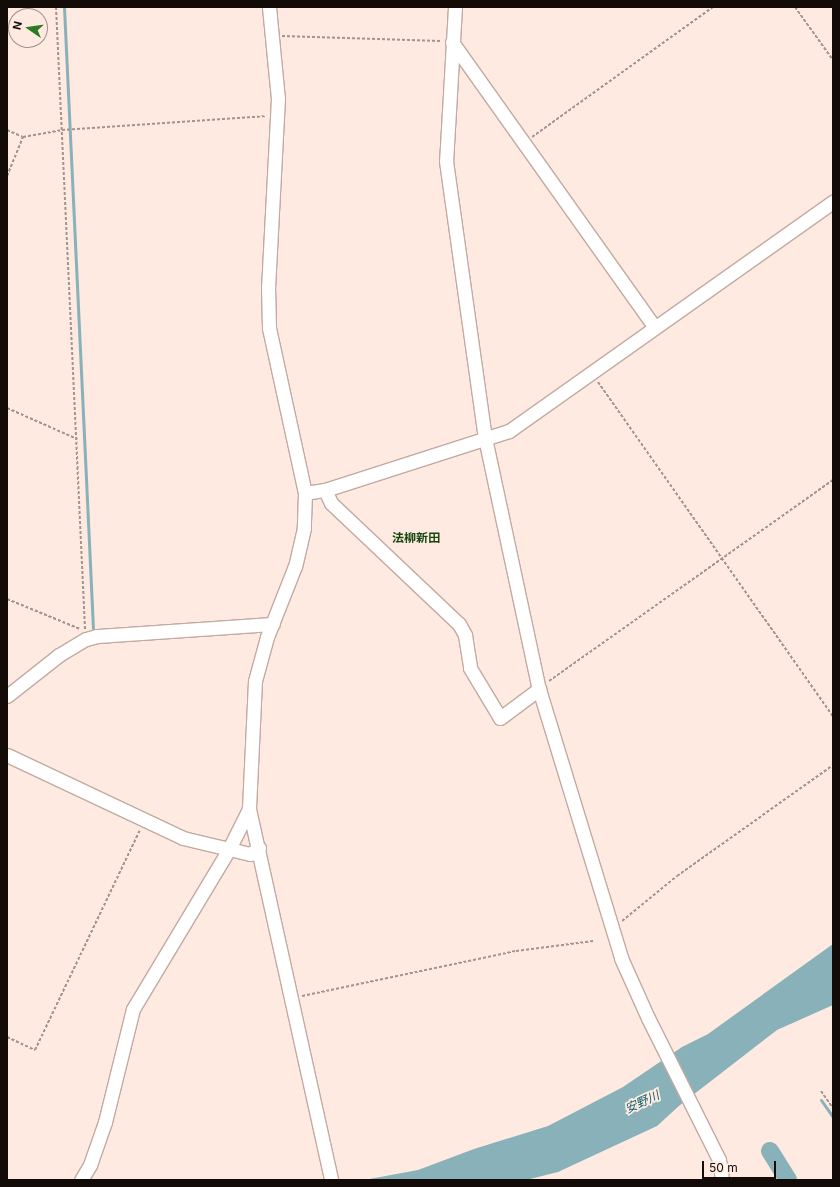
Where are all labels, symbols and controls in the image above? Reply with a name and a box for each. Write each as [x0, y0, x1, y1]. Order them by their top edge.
north arrow [8, 8, 48, 48]
text: N [10, 20, 25, 31]
district label: 法柳新田 [392, 531, 440, 545]
water label: 安野川 [623, 1088, 661, 1116]
scale bar [704, 1153, 778, 1179]
text: 50 m [709, 1160, 738, 1175]

